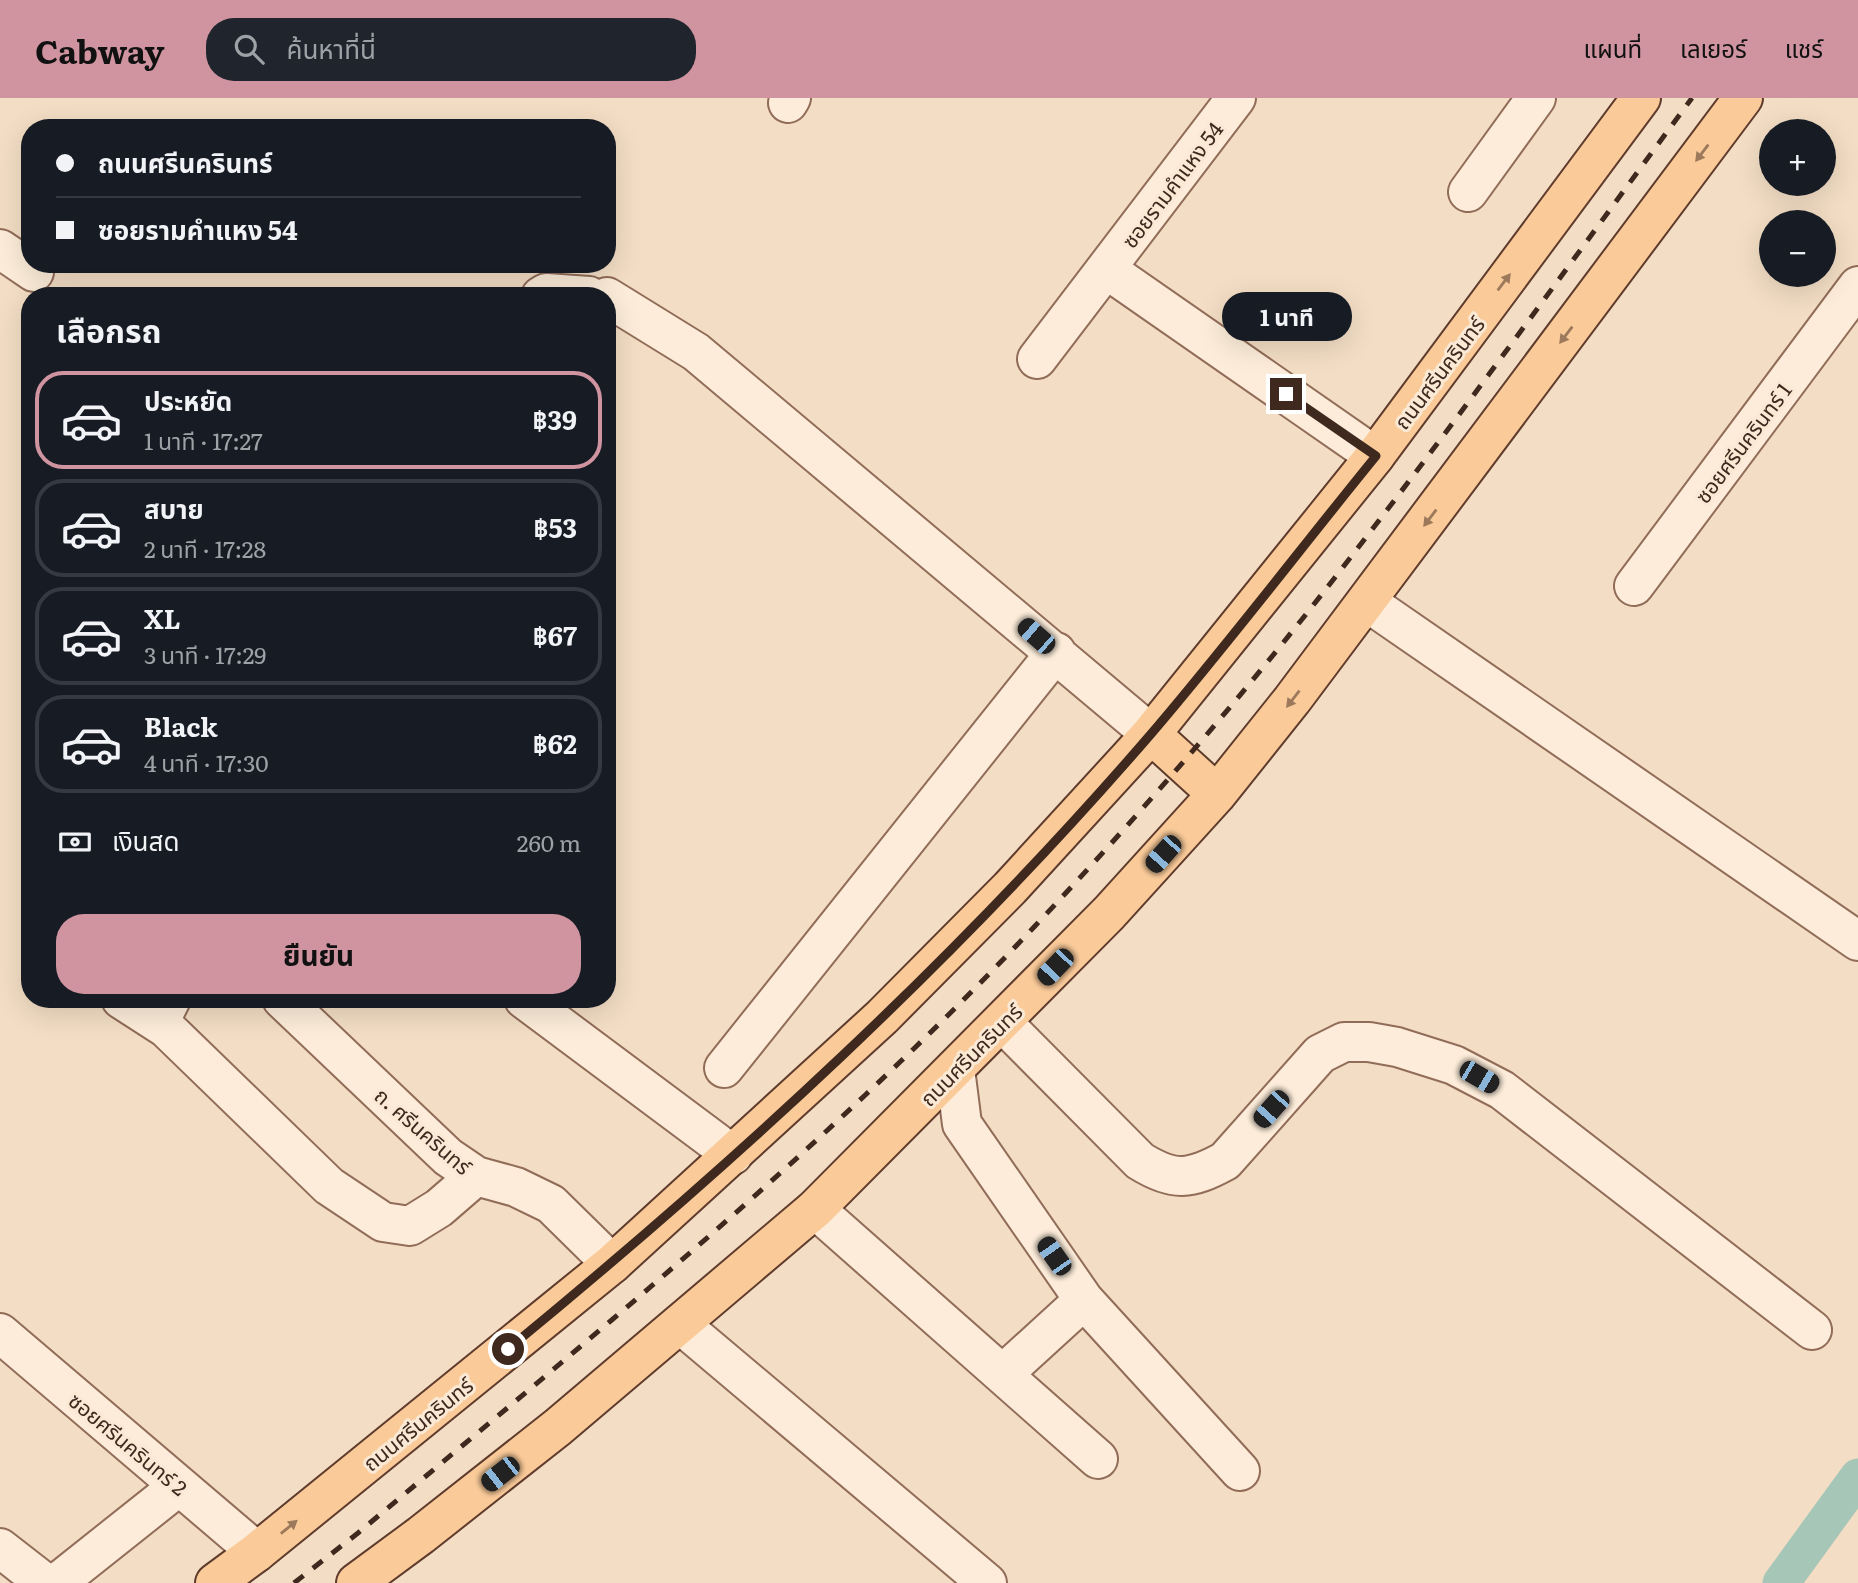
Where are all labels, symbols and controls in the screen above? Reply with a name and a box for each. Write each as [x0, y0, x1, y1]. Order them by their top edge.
search box [206, 18, 696, 81]
text: Cabway [35, 25, 164, 74]
text: ค้นหาที่นี่ [286, 28, 376, 67]
icon: search [230, 30, 268, 68]
text: แผนที่ [1584, 30, 1642, 65]
text: เลเยอร์ [1680, 30, 1747, 65]
text: แชร์ [1785, 30, 1823, 65]
street label: ซอยรามคำแหง 54 [1113, 114, 1229, 254]
map controls [1759, 119, 1836, 287]
button: + [1759, 119, 1836, 196]
text: ถนนศรีนครินทร์ [98, 142, 273, 181]
one-way arrow [1695, 144, 1709, 162]
text: ซอยรามคำแหง 54 [98, 209, 298, 248]
button: − [1759, 210, 1836, 287]
one-way arrow [1497, 273, 1511, 291]
callout: 1 นาที [1221, 292, 1351, 342]
text: 1 นาที [1260, 299, 1314, 333]
text: เลือกรถ [56, 305, 161, 353]
street label: ถนนศรีนครินทร์ [1385, 308, 1491, 435]
one-way arrow [1560, 326, 1574, 344]
street label: ซอยศรีนครินทร์ 1 [1686, 375, 1798, 509]
route end [1270, 378, 1302, 410]
text: ประหยัด [144, 380, 232, 419]
icon: car [60, 389, 123, 452]
text: ฿39 [532, 399, 577, 438]
text: 1 นาที · 17:27 [144, 423, 263, 457]
text: สบาย [144, 488, 204, 527]
icon: car [60, 497, 123, 560]
text: ฿53 [534, 507, 577, 546]
one-way arrow [1423, 508, 1438, 526]
text: 2 นาที · 17:28 [144, 531, 266, 565]
text: XL [144, 598, 181, 637]
icon: car [60, 605, 123, 668]
car [1014, 614, 1059, 658]
text: ฿67 [533, 615, 577, 654]
text: 3 นาที · 17:29 [144, 637, 266, 671]
one-way arrow [1285, 689, 1300, 707]
text: Black [144, 706, 218, 745]
icon: car [60, 713, 123, 776]
text: ฿62 [533, 723, 577, 762]
text: 4 นาที · 17:30 [144, 745, 269, 779]
text: เงินสด [112, 820, 179, 859]
icon: cash [56, 823, 94, 861]
text: 260 m [517, 825, 581, 859]
car [1142, 831, 1185, 877]
button: ยืนยัน [56, 914, 581, 994]
car [1033, 945, 1078, 989]
street label: ถนนศรีนครินทร์ [912, 995, 1029, 1112]
car [1456, 1057, 1503, 1097]
street label: ถ. ศรีนครินทร์ [369, 1079, 480, 1181]
car [1250, 1086, 1293, 1132]
car [1034, 1233, 1075, 1279]
route start [492, 1333, 524, 1365]
street label: ถนนศรีนครินทร์ [355, 1368, 480, 1477]
street label: ซอยศรีนครินทร์ 2 [63, 1384, 195, 1502]
car [477, 1453, 524, 1495]
one-way arrow [280, 1520, 298, 1535]

